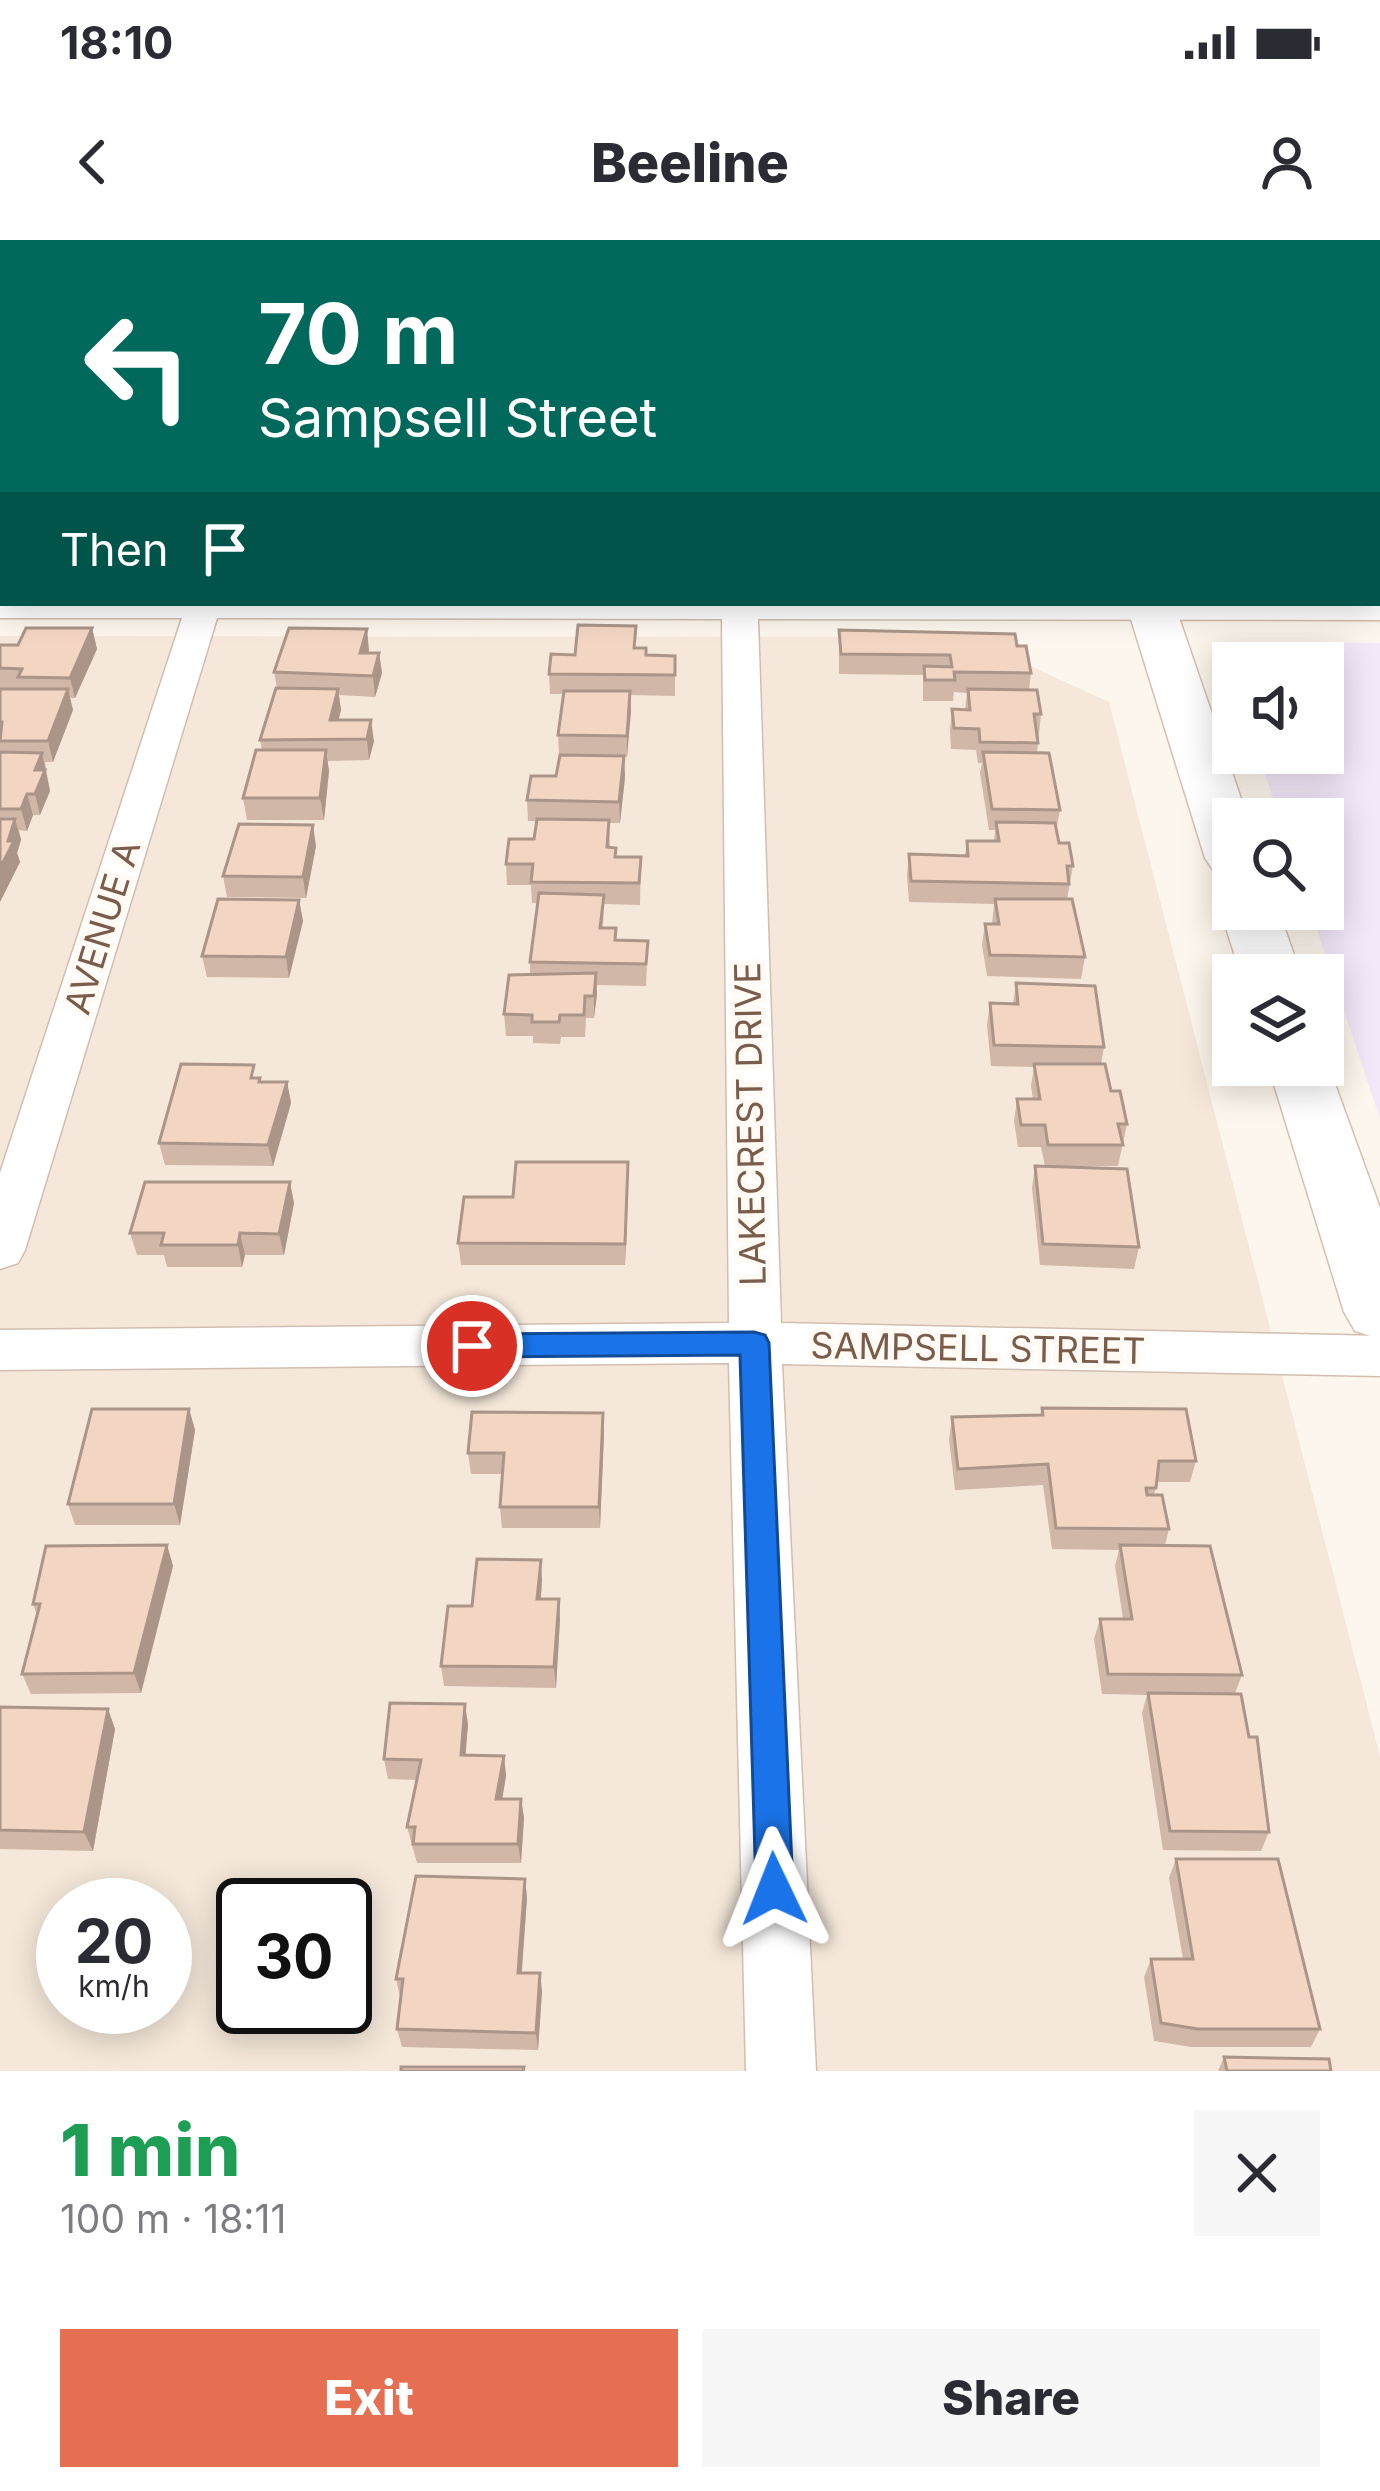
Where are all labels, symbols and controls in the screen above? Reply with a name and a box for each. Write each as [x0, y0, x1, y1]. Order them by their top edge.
text: 18:10 [60, 15, 173, 70]
icon: back [60, 129, 126, 195]
icon: person [1254, 129, 1320, 195]
text: Beeline [591, 130, 789, 195]
text: 70 m [258, 283, 459, 384]
icon: left [60, 288, 216, 444]
text: Sampsell Street [258, 385, 657, 450]
icon: arrive [192, 516, 258, 582]
text: Then [60, 522, 168, 577]
map controls [1212, 642, 1344, 1086]
button: sound [1212, 642, 1344, 774]
button: search [1212, 798, 1344, 930]
street label: AVENUE A [55, 835, 149, 1019]
button: layers [1212, 954, 1344, 1086]
street label: LAKECREST DRIVE [725, 962, 775, 1286]
pin [421, 1295, 523, 1397]
icon: arrive [439, 1313, 505, 1379]
street label: SAMPSELL STREET [810, 1323, 1146, 1373]
position arrow [711, 1826, 837, 1952]
speed limit sign: 30 [216, 1878, 372, 2034]
text: 20 [75, 1905, 153, 1977]
text: km/h [78, 1968, 150, 2004]
text: 1 min [60, 2106, 240, 2193]
button: close [1194, 2110, 1320, 2236]
text: 100 m · 18:11 [60, 2195, 286, 2242]
button: Exit [60, 2329, 678, 2467]
button: Share [702, 2329, 1320, 2467]

